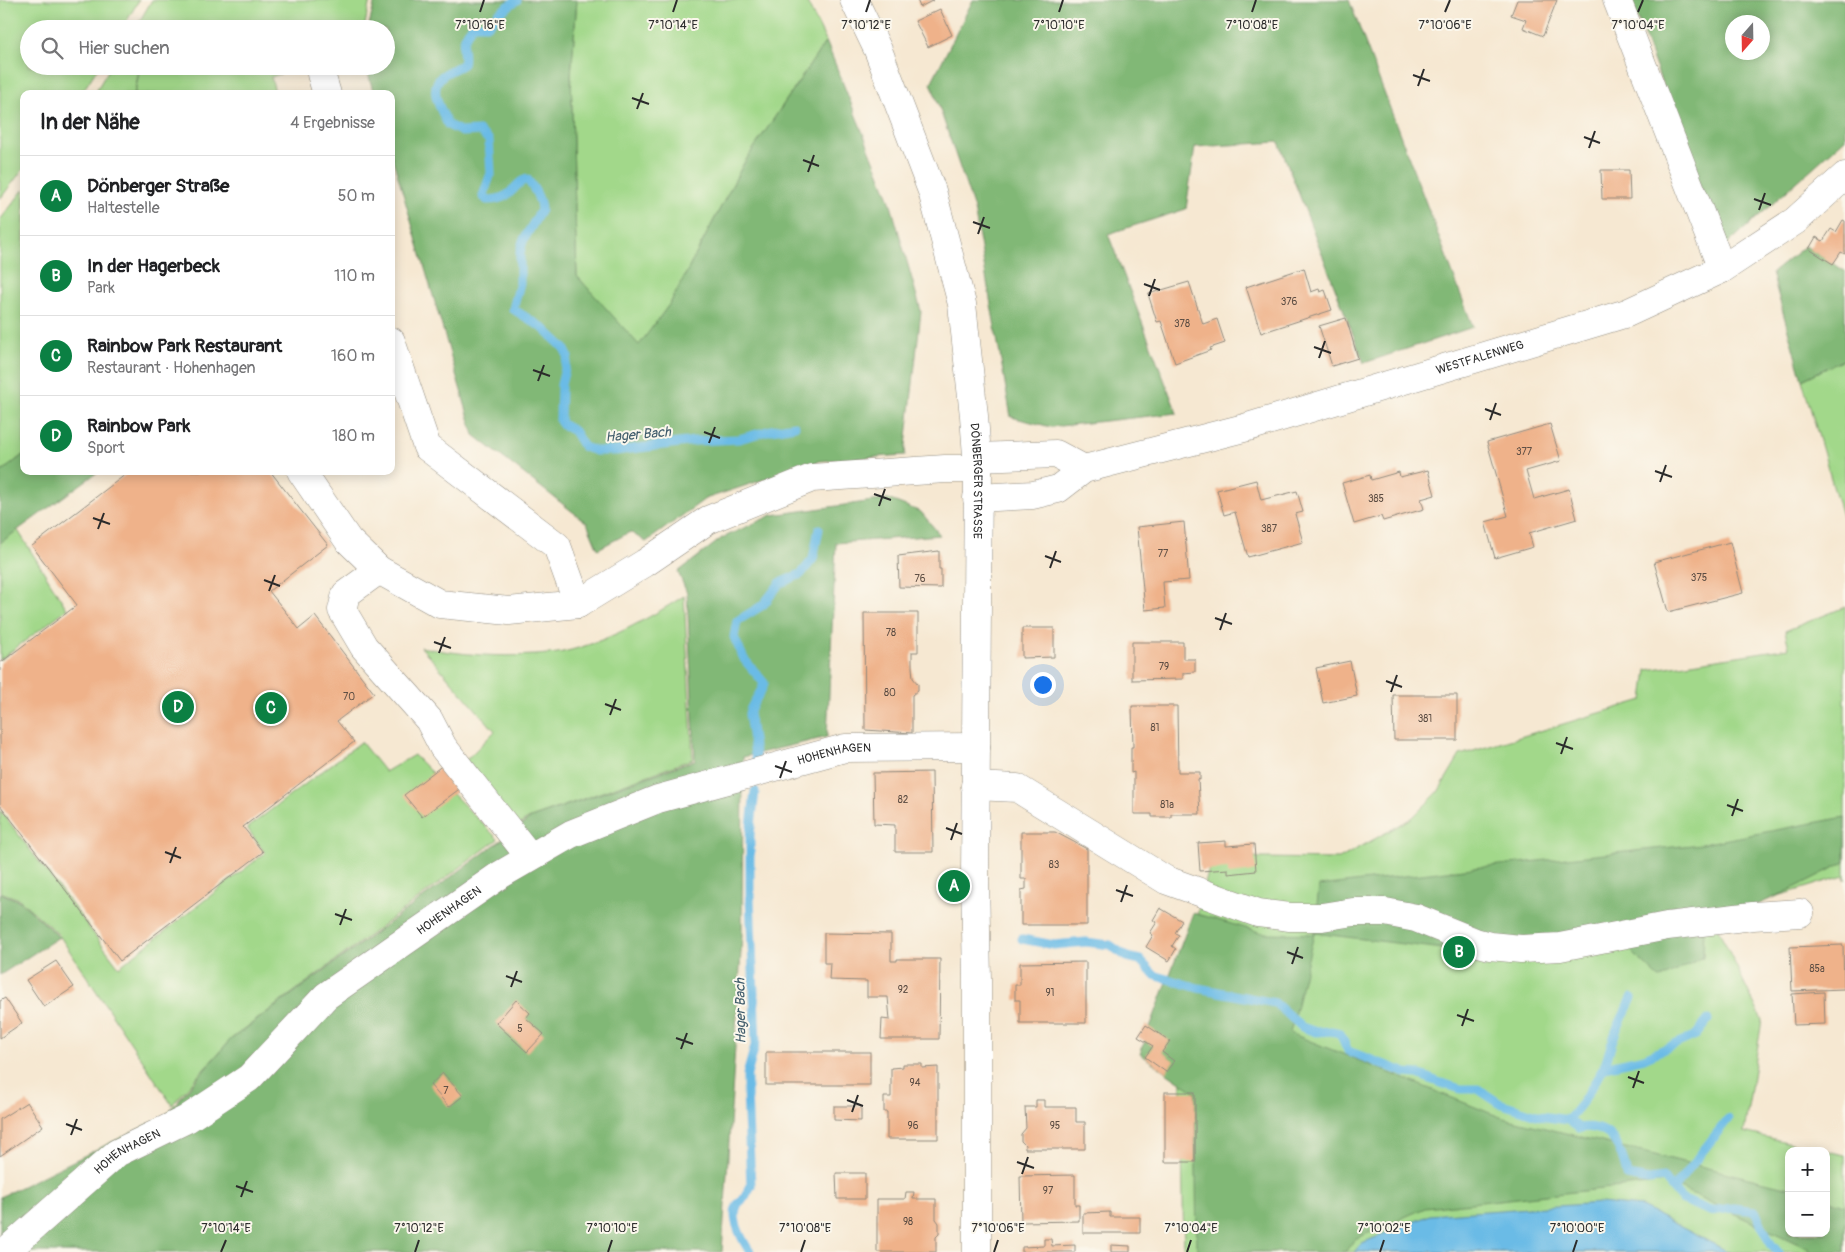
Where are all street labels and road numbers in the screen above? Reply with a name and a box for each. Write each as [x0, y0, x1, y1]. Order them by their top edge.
street label: WESTFALENWEG [1434, 337, 1526, 378]
street label: DÖNBERGER STRASSE [967, 422, 985, 539]
street label: HOHENHAGEN [796, 740, 871, 769]
street label: HOHENHAGEN [414, 883, 485, 939]
street label: HOHENHAGEN [91, 1126, 163, 1178]

